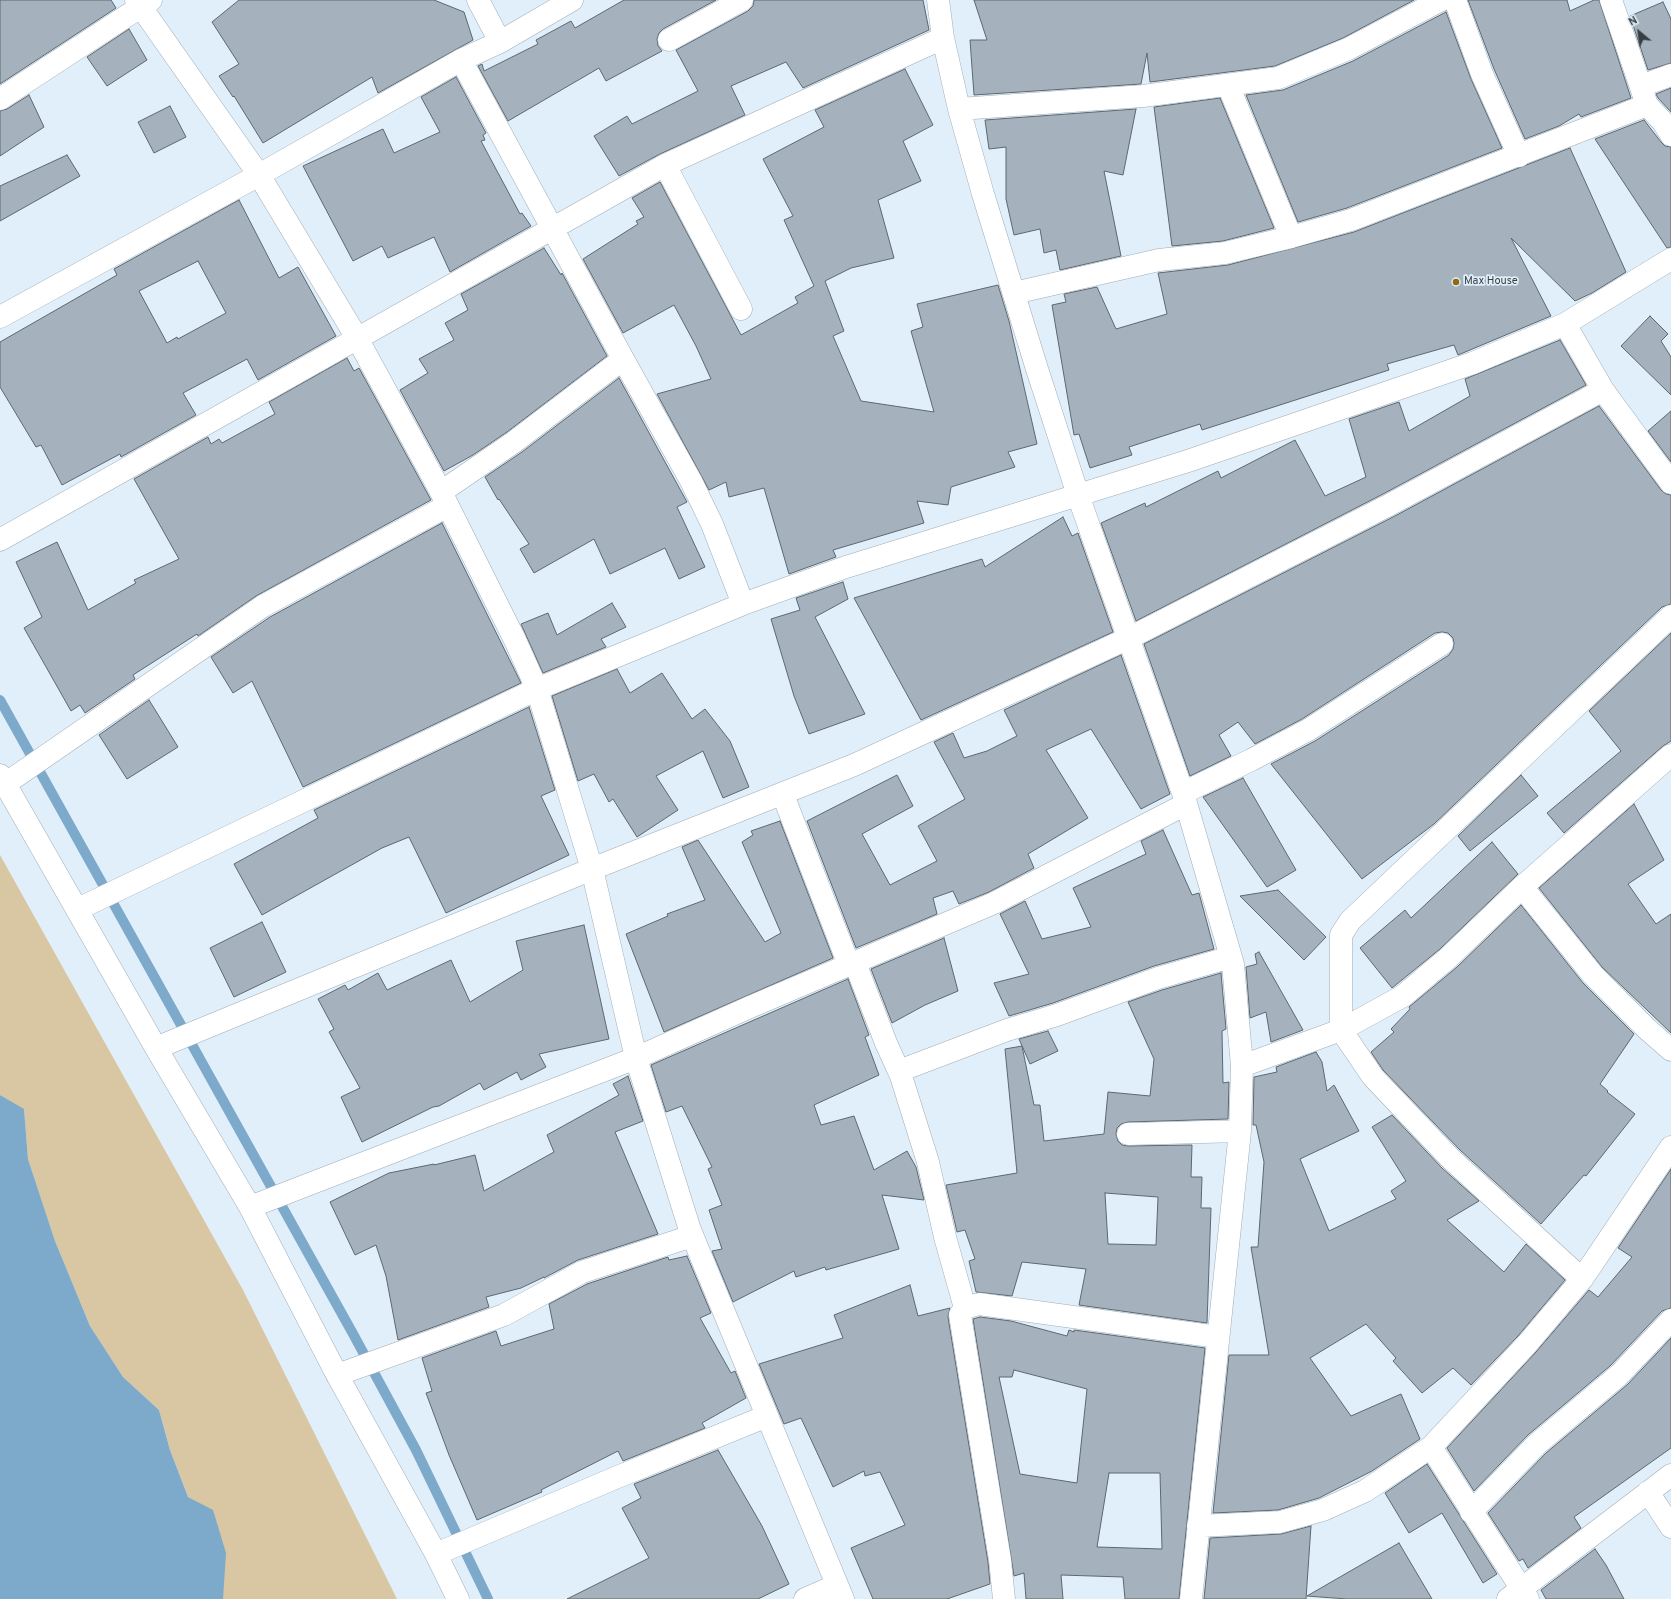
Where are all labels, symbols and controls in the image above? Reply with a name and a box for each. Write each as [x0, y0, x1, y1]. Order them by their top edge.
north arrow [1619, 12, 1659, 52]
text: N [1626, 13, 1640, 30]
place label: Max House [1464, 275, 1518, 289]
marker: Max House [1451, 277, 1461, 287]

